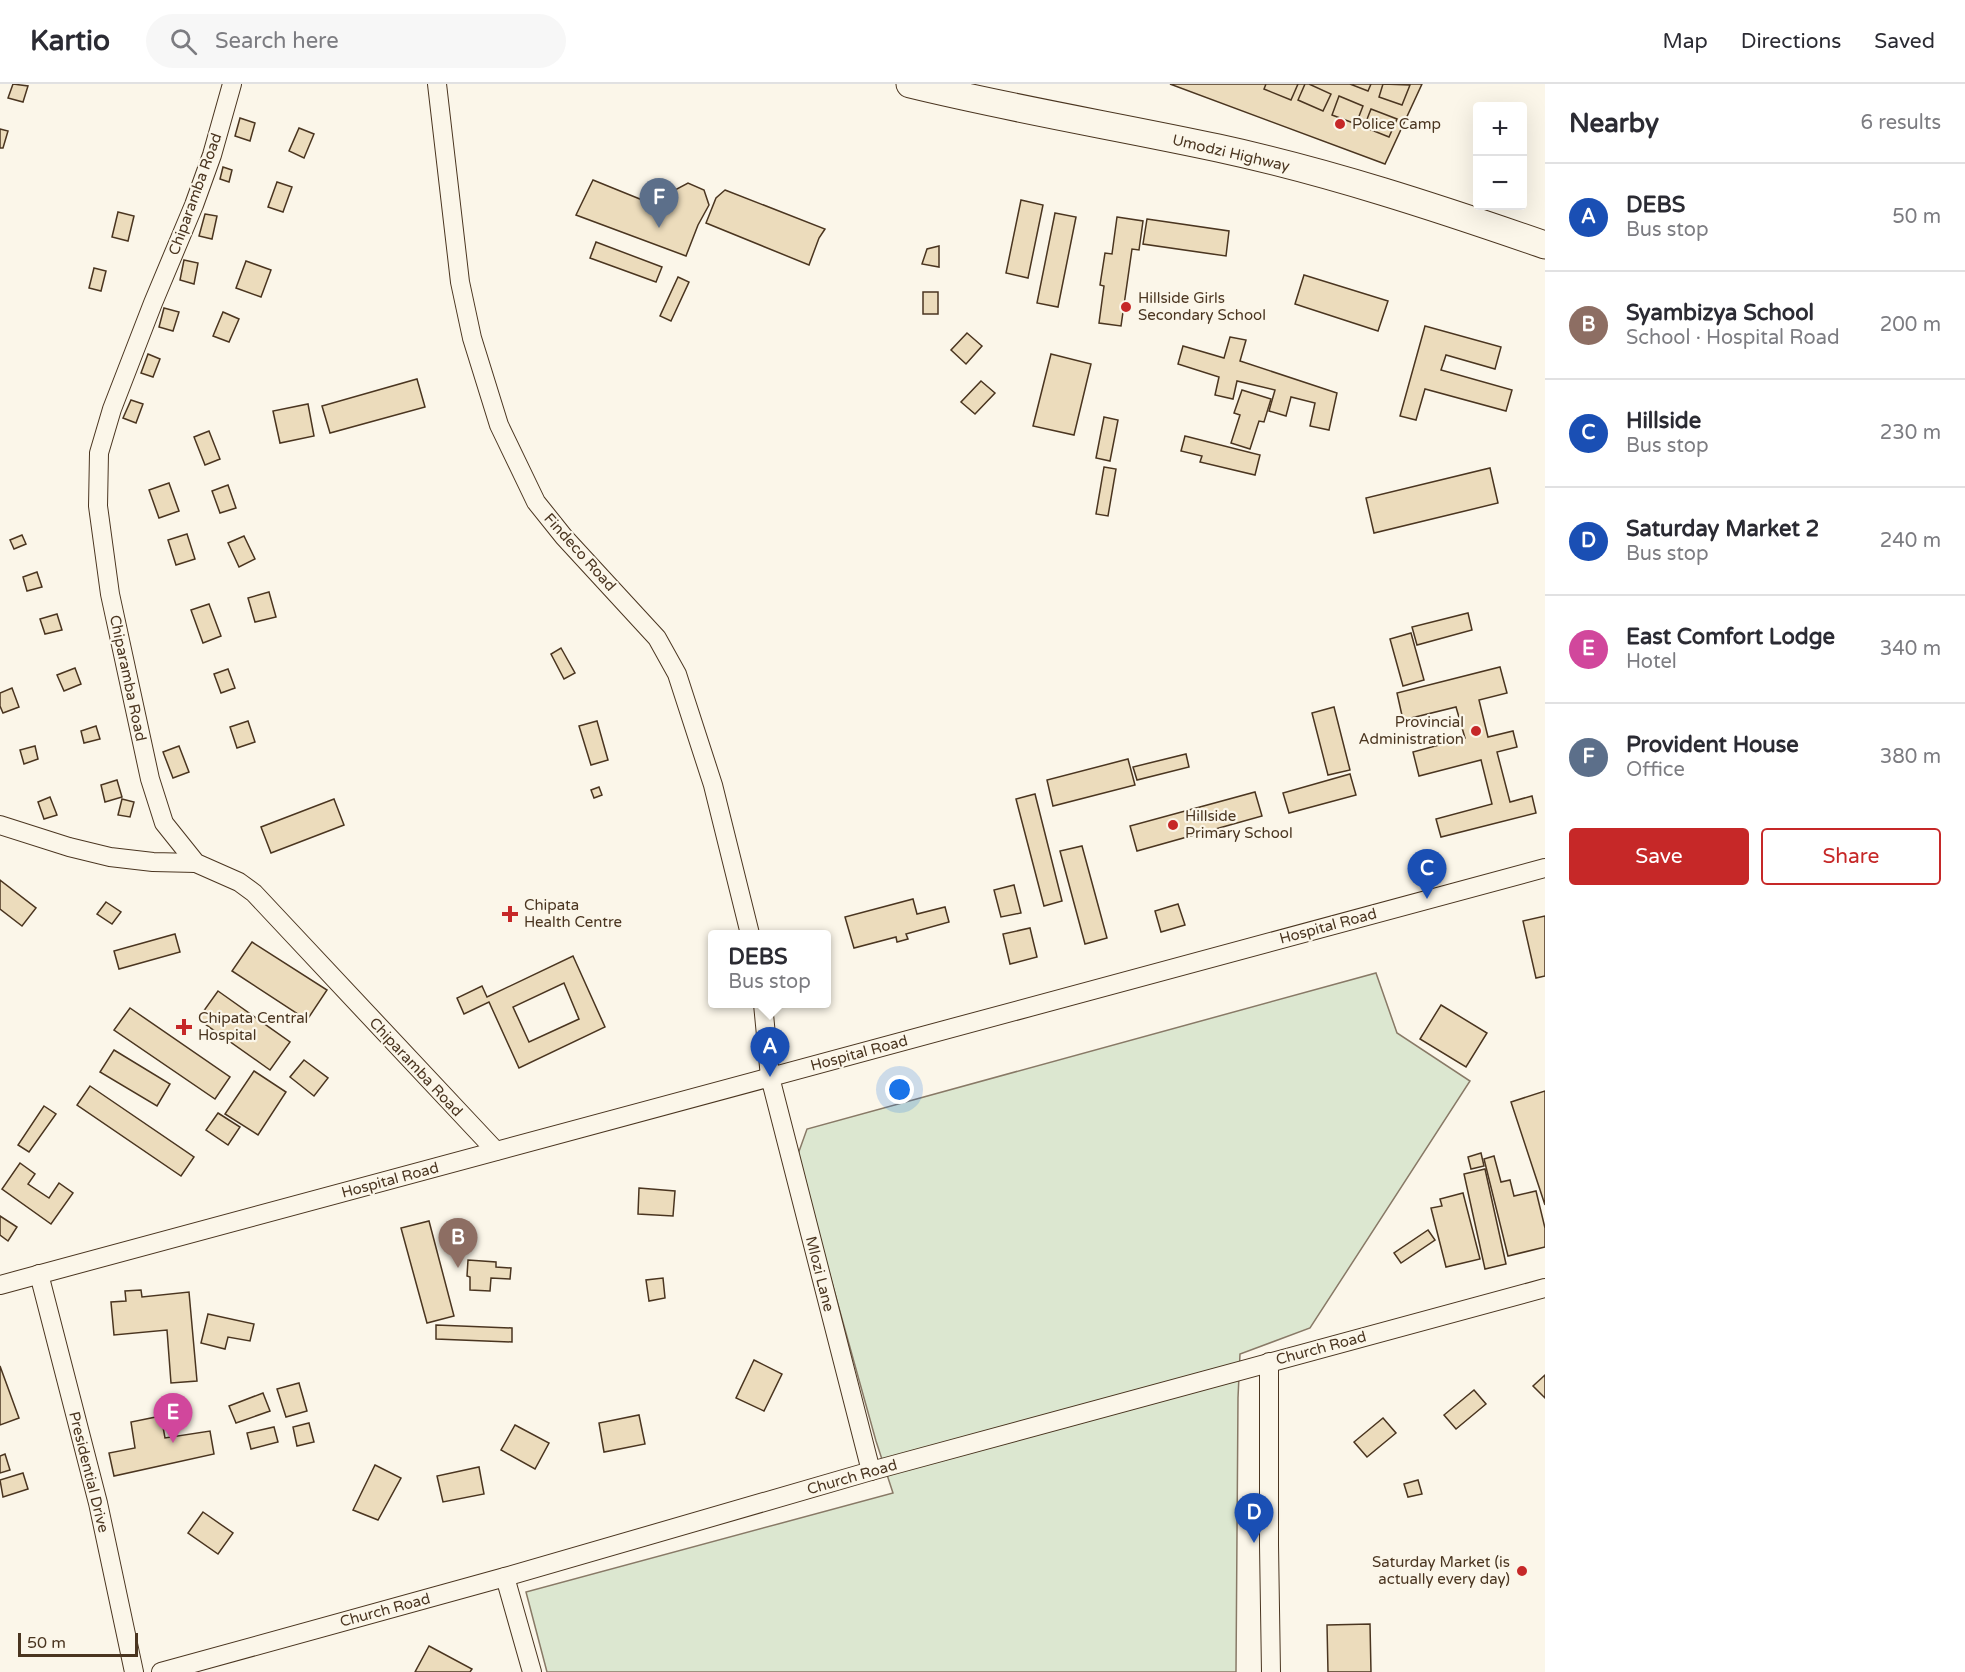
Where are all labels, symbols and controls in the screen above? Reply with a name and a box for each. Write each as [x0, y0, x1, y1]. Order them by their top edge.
search box [146, 14, 566, 68]
text: Kartio [30, 24, 110, 58]
icon: search [167, 25, 200, 58]
text: Search here [215, 28, 339, 54]
text: Map [1662, 29, 1708, 54]
text: Directions [1741, 29, 1841, 54]
text: Saved [1874, 29, 1935, 54]
map controls [1473, 102, 1527, 210]
button: + [1473, 102, 1527, 156]
text: Nearby [1569, 108, 1659, 139]
text: 6 results [1861, 111, 1941, 135]
place label: Police Camp [1352, 115, 1441, 133]
marker: Police Camp [1333, 117, 1347, 131]
street label: Chiparamba Road [165, 130, 225, 258]
street label: Umodzi Highway [1170, 131, 1292, 175]
button: − [1473, 156, 1527, 210]
pin: F [640, 178, 678, 228]
text: DEBS [1626, 192, 1685, 218]
text: A [1581, 205, 1596, 229]
text: 50 m [1892, 205, 1941, 229]
text: Bus stop [1626, 218, 1709, 242]
place label: Hillside Girls Secondary School [1138, 289, 1266, 324]
marker: Hillside Girls Secondary School [1119, 300, 1133, 314]
text: Syambizya School [1626, 300, 1814, 326]
text: B [1582, 313, 1595, 337]
text: 200 m [1880, 313, 1941, 337]
text: School · Hospital Road [1626, 326, 1840, 350]
text: Hillside [1626, 408, 1701, 434]
text: C [1582, 421, 1595, 445]
text: 230 m [1880, 421, 1941, 445]
text: Bus stop [1626, 434, 1709, 458]
street label: Findeco Road [540, 509, 620, 595]
text: Saturday Market 2 [1626, 516, 1819, 542]
text: D [1581, 529, 1596, 553]
text: 240 m [1880, 529, 1941, 553]
text: Bus stop [1626, 542, 1709, 566]
street label: Chiparamba Road [106, 613, 150, 743]
text: East Comfort Lodge [1626, 624, 1835, 650]
text: E [1582, 637, 1595, 661]
text: 340 m [1880, 637, 1941, 661]
text: Hotel [1626, 650, 1677, 674]
place label: Provincial Administration [1359, 713, 1464, 748]
marker: Provincial Administration [1469, 724, 1483, 738]
text: Provident House [1626, 732, 1799, 758]
text: F [1582, 745, 1595, 769]
text: 380 m [1880, 745, 1941, 769]
text: Office [1626, 758, 1685, 782]
place label: Hillside Primary School [1185, 807, 1293, 842]
marker: Hillside Primary School [1166, 818, 1180, 832]
button: Save [1569, 828, 1749, 885]
button: Share [1761, 828, 1941, 885]
pin: C [1408, 850, 1446, 899]
place label: Chipata Health Centre [524, 896, 622, 931]
street label: Hospital Road [1277, 904, 1379, 948]
marker: Chipata Health Centre [501, 905, 519, 923]
popup [708, 930, 831, 1008]
text: DEBS [728, 944, 788, 970]
text: Bus stop [728, 970, 811, 994]
place label: Chipata Central Hospital [198, 1009, 308, 1044]
street label: Chiparamba Road [366, 1014, 466, 1120]
marker: Chipata Central Hospital [175, 1018, 193, 1036]
pin: A [750, 1028, 790, 1077]
street label: Hospital Road [808, 1031, 910, 1075]
your location [885, 1075, 914, 1104]
street label: Hospital Road [339, 1158, 441, 1202]
pin: B [438, 1218, 478, 1268]
street label: Mlozi Lane [802, 1234, 838, 1314]
street label: Church Road [1274, 1327, 1368, 1369]
pin: E [154, 1394, 192, 1443]
street label: Presidential Drive [65, 1410, 113, 1534]
street label: Church Road [805, 1456, 899, 1498]
pin: D [1234, 1494, 1274, 1543]
place label: Saturday Market (is actually every day) [1372, 1553, 1510, 1588]
marker: Saturday Market (is actually every day) [1515, 1564, 1529, 1578]
street label: Church Road [338, 1589, 432, 1631]
scale bar [18, 1630, 138, 1658]
text: 50 m [27, 1633, 66, 1653]

